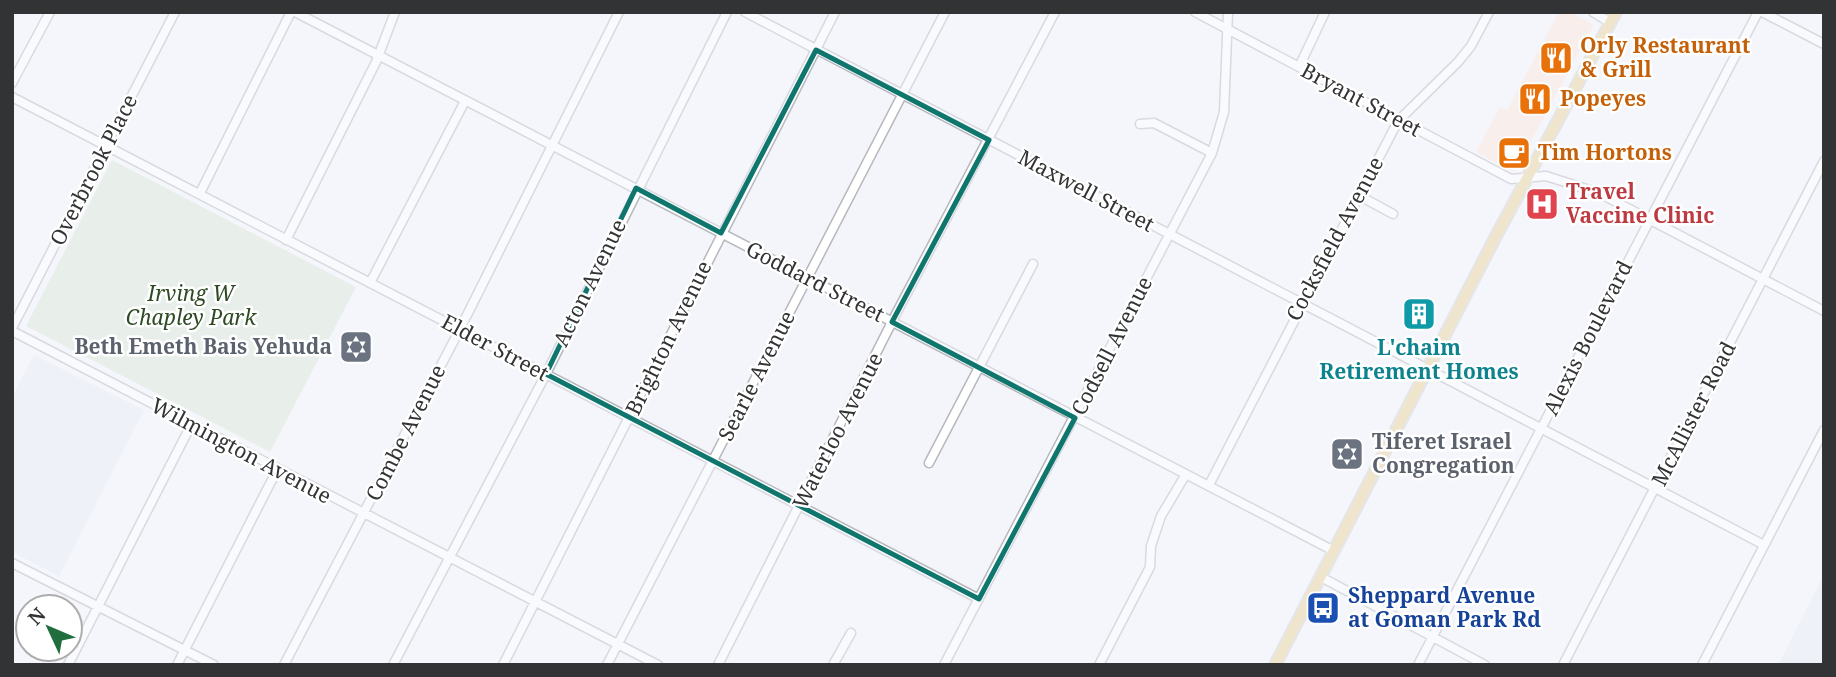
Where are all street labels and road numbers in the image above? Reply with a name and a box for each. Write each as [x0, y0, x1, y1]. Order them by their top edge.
street label: Bryant Street [1296, 56, 1426, 143]
street label: Overbrook Place [43, 89, 143, 250]
street label: Maxwell Street [1014, 143, 1159, 238]
street label: Cocksfield Avenue [1279, 152, 1389, 326]
street label: Acton Avenue [546, 214, 632, 351]
street label: Goddard Street [742, 234, 889, 328]
street label: Alexis Boulevard [1536, 255, 1638, 420]
street label: Brighton Avenue [619, 256, 718, 419]
street label: Codsell Avenue [1064, 271, 1158, 420]
street label: Searle Avenue [711, 306, 801, 445]
street label: Elder Street [437, 307, 554, 387]
street label: McAllister Road [1645, 336, 1742, 491]
street label: Waterloo Avenue [786, 348, 889, 514]
street label: Combe Avenue [359, 360, 452, 506]
street label: Wilmington Avenue [147, 391, 336, 509]

